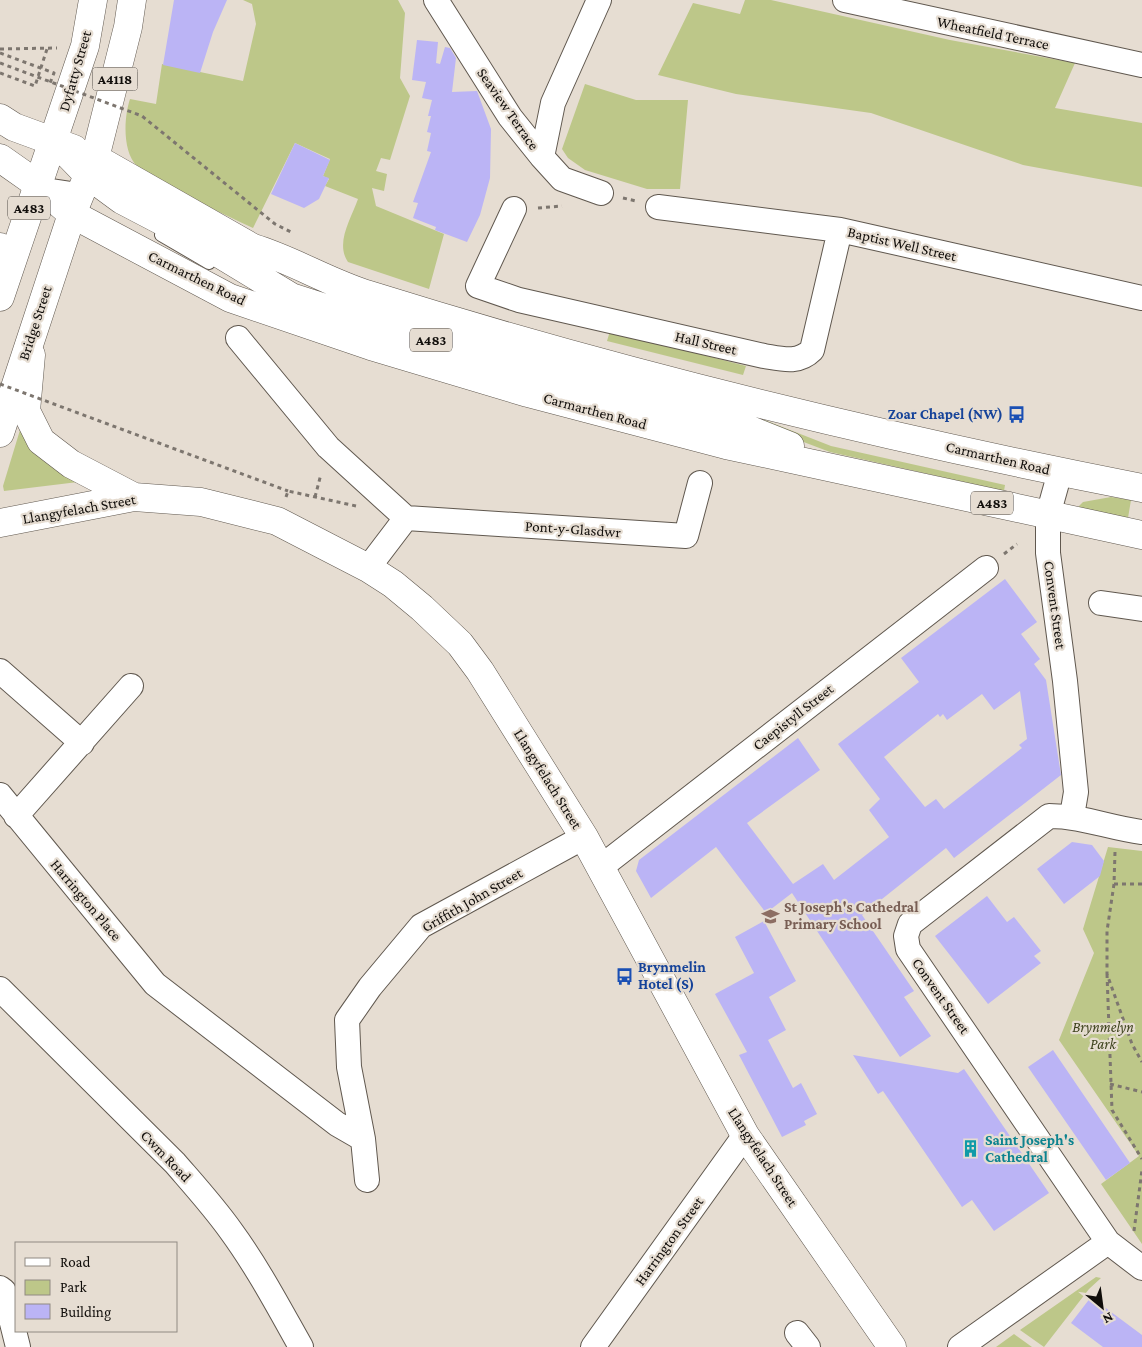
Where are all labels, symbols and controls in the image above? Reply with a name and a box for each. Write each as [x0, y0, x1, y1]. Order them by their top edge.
street label: Wheatfield Terrace [936, 13, 1051, 53]
street label: Dyfatty Street [56, 28, 95, 113]
street label: Seaview Terrace [474, 65, 542, 153]
road number: A4118 [92, 68, 138, 90]
road number: A483 [8, 197, 50, 220]
street label: Baptist Well Street [846, 224, 959, 266]
street label: Carmarthen Road [146, 248, 248, 309]
street label: Bridge Street [15, 283, 56, 362]
road number: A483 [410, 328, 452, 352]
street label: Hall Street [674, 328, 739, 358]
street label: Carmarthen Road [542, 390, 648, 433]
bus stop icon: Zoar Chapel (NW) [1007, 404, 1027, 424]
place label: Zoar Chapel (NW) [888, 406, 1003, 423]
street label: Carmarthen Road [944, 438, 1052, 478]
street label: Llangyfelach Street [21, 491, 138, 528]
road number: A483 [971, 492, 1013, 514]
street label: Pont-y-Glasdwr [525, 518, 622, 541]
street label: Convent Street [1041, 560, 1069, 651]
street label: Caepistyll Street [750, 680, 838, 754]
street label: Llangyfelach Street [510, 726, 586, 833]
street label: Harrington Place [47, 856, 125, 945]
street label: Griffith John Street [419, 864, 526, 936]
place label: St Joseph's Cathedral Primary School [784, 899, 919, 932]
school or university icon: St Joseph's Cathedral Primary School [760, 906, 780, 926]
street label: Convent Street [909, 955, 974, 1038]
place label: Brynmelin Hotel (S) [638, 959, 706, 993]
bus stop icon: Brynmelin Hotel (S) [614, 966, 634, 986]
park label: Brynmelyn Park [1072, 1019, 1134, 1052]
street label: Llangyfelach Street [724, 1105, 802, 1211]
street label: Cwm Road [138, 1127, 194, 1185]
place label: Saint Joseph's Cathedral [985, 1132, 1074, 1165]
building icon: Saint Joseph's Cathedral [961, 1139, 981, 1159]
street label: Harrington Street [632, 1193, 708, 1289]
legend [15, 1242, 178, 1332]
text: Road [60, 1254, 91, 1270]
text: Park [60, 1279, 87, 1295]
north arrow [1077, 1282, 1127, 1332]
text: Building [60, 1304, 111, 1321]
text: N [1100, 1309, 1116, 1328]

